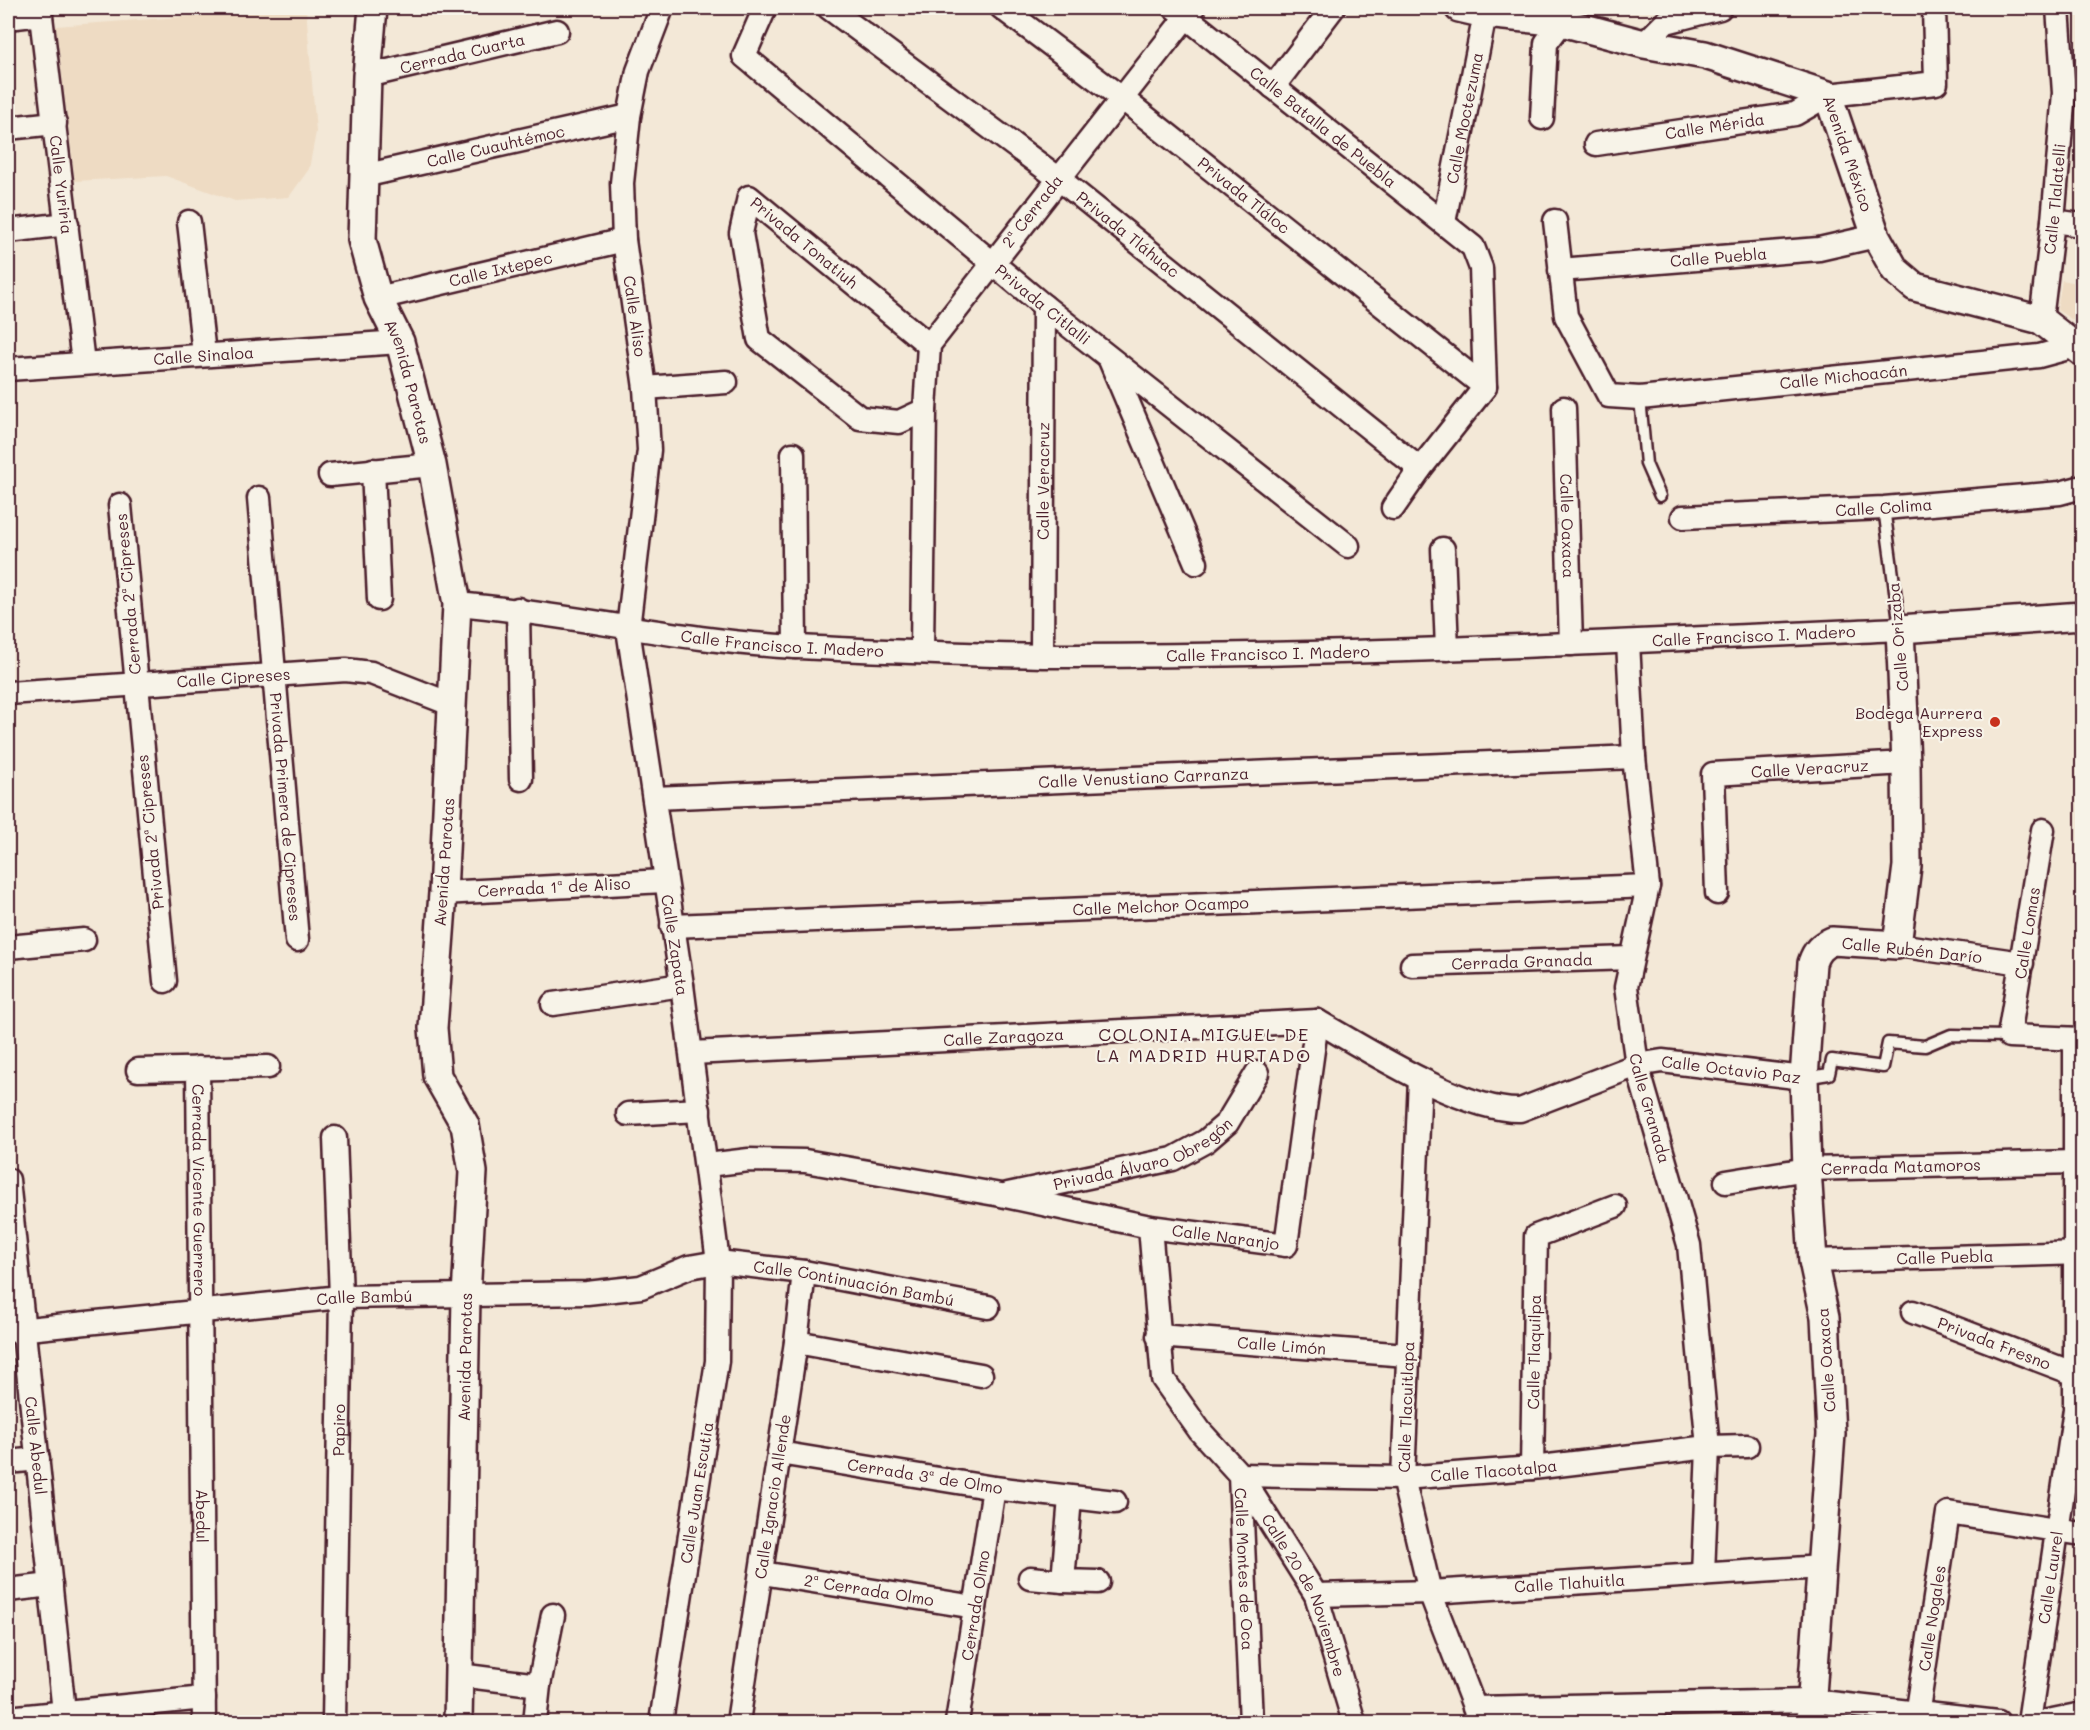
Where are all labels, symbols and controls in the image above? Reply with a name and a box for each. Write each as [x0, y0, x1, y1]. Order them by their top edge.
street label: Cerrada Cuarta [398, 28, 527, 78]
street label: Calle Moctezuma [1441, 50, 1487, 185]
street label: Calle Batalla de Puebla [1246, 61, 1401, 192]
street label: Avenida México [1819, 92, 1878, 214]
street label: Calle Mérida [1663, 108, 1766, 143]
street label: Calle Cuauhtémoc [424, 120, 567, 171]
street label: Calle Yuriria [45, 134, 78, 235]
street label: Calle Tlalatelli [2038, 142, 2070, 255]
street label: Privada Tláloc [1194, 152, 1295, 238]
street label: 2ª Cerrada [996, 170, 1067, 252]
street label: Privada Tláhuac [1072, 186, 1184, 282]
street label: Privada Tonatiuh [746, 192, 863, 293]
street label: Calle Puebla [1669, 242, 1768, 271]
street label: Calle Ixtepec [447, 246, 554, 291]
street label: Privada Citlalli [991, 259, 1095, 349]
street label: Calle Aliso [619, 274, 652, 358]
street label: Avenida Parotas [380, 315, 437, 446]
street label: Calle Sinaloa [153, 341, 255, 369]
street label: Calle Michoacán [1778, 359, 1908, 393]
street label: Calle Veracruz [1032, 422, 1053, 540]
street label: Calle Oaxaca [1556, 473, 1580, 579]
street label: Calle Colima [1835, 493, 1933, 520]
street label: Cerrada 2ª Cipreses [110, 512, 145, 676]
street label: Calle Orizaba [1882, 582, 1913, 692]
street label: Calle Francisco I. Madero [1651, 620, 1856, 651]
street label: Calle Francisco I. Madero [680, 624, 884, 661]
street label: Calle Francisco I. Madero [1166, 640, 1370, 665]
street label: Calle Cipreses [176, 663, 291, 692]
street label: Privada Primera de Cipreses [266, 691, 306, 922]
place label: Bodega Aurrera Express [1855, 702, 1983, 741]
marker: Bodega Aurrera Express [1988, 715, 2002, 729]
street label: Privada 2ª Cipreses [131, 754, 168, 911]
street label: Calle Veracruz [1750, 754, 1869, 782]
street label: Calle Venustiano Carranza [1038, 762, 1249, 792]
street label: Avenida Parotas [429, 797, 458, 927]
street label: Cerrada 1ª de Aliso [477, 872, 631, 901]
street label: Calle Lomas [2009, 885, 2044, 980]
street label: Calle Melchor Ocampo [1072, 891, 1249, 920]
street label: Calle Zapata [657, 893, 694, 997]
street label: Calle Rubén Darío [1841, 932, 1983, 967]
street label: Cerrada Granada [1451, 948, 1593, 974]
district label: COLONIA MIGUEL DE LA MADRID HURTADO [1096, 1022, 1312, 1067]
street label: Calle Zaragoza [943, 1023, 1065, 1050]
street label: Calle Octavio Paz [1660, 1050, 1802, 1088]
street label: Calle Granada [1625, 1052, 1676, 1165]
street label: Cerrada Vicente Guerrero [188, 1084, 211, 1296]
street label: Privada Álvaro Obregón [1051, 1112, 1236, 1194]
street label: Cerrada Matamoros [1821, 1153, 1981, 1179]
street label: Calle Naranjo [1171, 1219, 1281, 1254]
street label: Calle Puebla [1896, 1245, 1994, 1269]
street label: Calle Continuación Bambú [752, 1255, 956, 1310]
street label: Calle Bambú [315, 1285, 412, 1309]
street label: Avenida Parotas [453, 1292, 476, 1422]
street label: Calle Tlaquilpa [1522, 1294, 1545, 1410]
street label: Calle Oaxaca [1811, 1307, 1840, 1413]
street label: Privada Fresno [1935, 1311, 2054, 1374]
street label: Calle Limón [1237, 1331, 1327, 1359]
street label: Calle Tlacuitlapa [1393, 1341, 1418, 1473]
street label: Calle Abedul [21, 1395, 52, 1496]
street label: Papiro [327, 1404, 349, 1456]
street label: Calle Ignacio Allende [749, 1413, 795, 1580]
street label: Calle Juan Escutia [675, 1420, 717, 1565]
street label: Cerrada 3ª de Olmo [846, 1453, 1004, 1498]
street label: Calle Tlacotalpa [1429, 1454, 1558, 1486]
street label: Calle Montes de Oca [1231, 1487, 1259, 1651]
street label: Abedul [192, 1489, 213, 1543]
street label: Calle 20 de Noviembre [1257, 1509, 1351, 1679]
street label: Calle Laurel [2033, 1530, 2067, 1625]
street label: Cerrada Olmo [956, 1549, 994, 1662]
street label: Calle Nogales [1913, 1564, 1950, 1672]
street label: 2ª Cerrada Olmo [803, 1569, 936, 1610]
street label: Calle Tlahuitla [1514, 1569, 1626, 1597]

